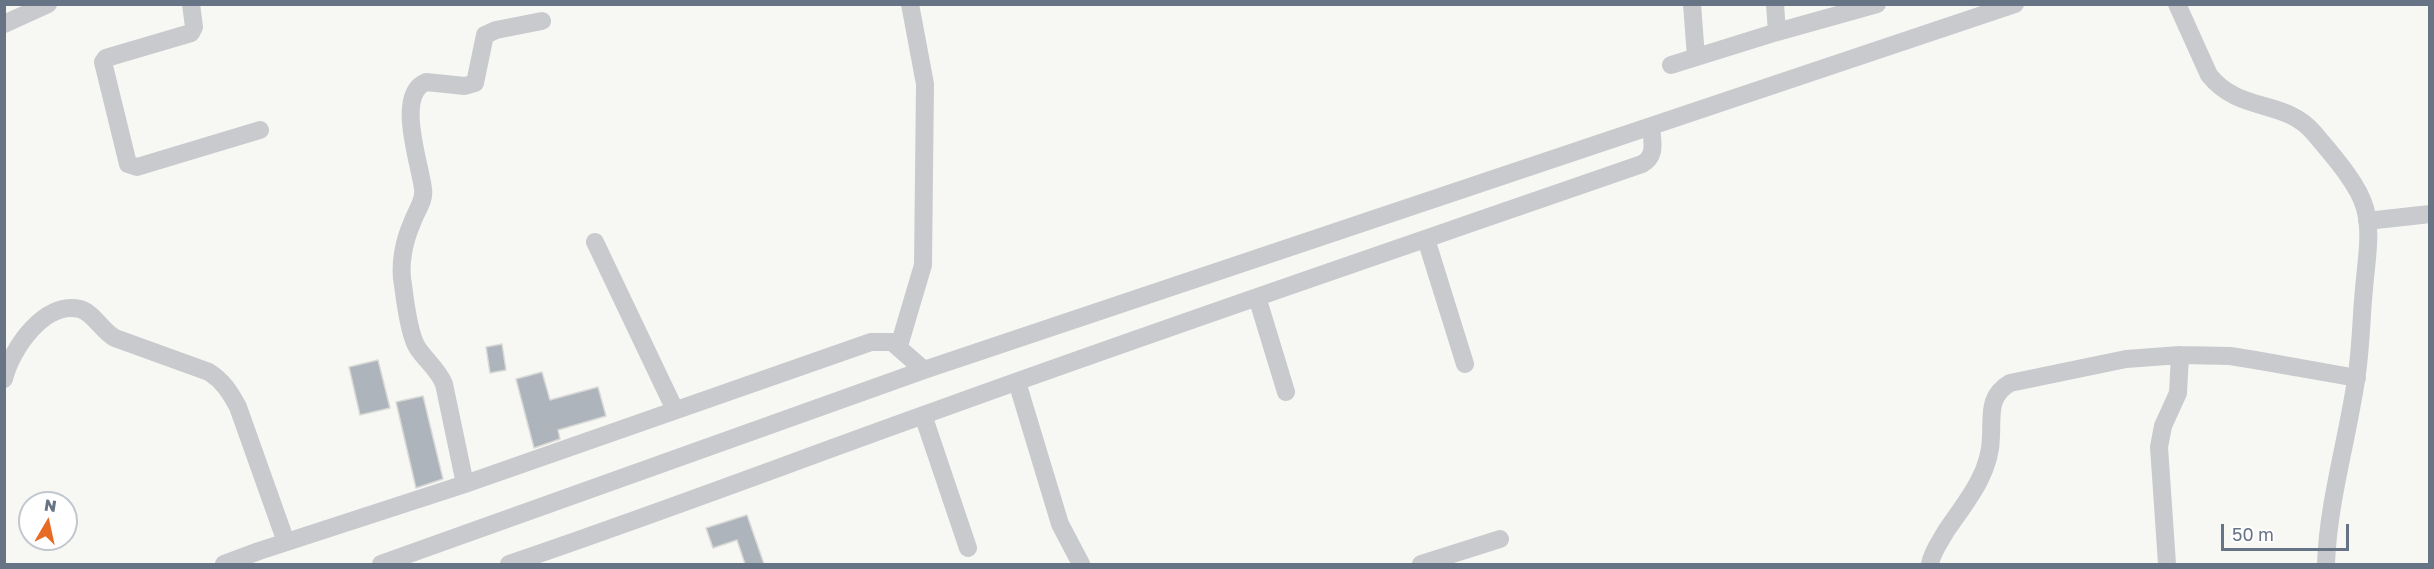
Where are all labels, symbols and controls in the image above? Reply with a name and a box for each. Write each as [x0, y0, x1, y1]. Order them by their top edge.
north arrow [18, 491, 78, 551]
text: N [43, 494, 58, 516]
scale bar [2224, 512, 2352, 550]
text: 50 m [2232, 523, 2274, 545]

